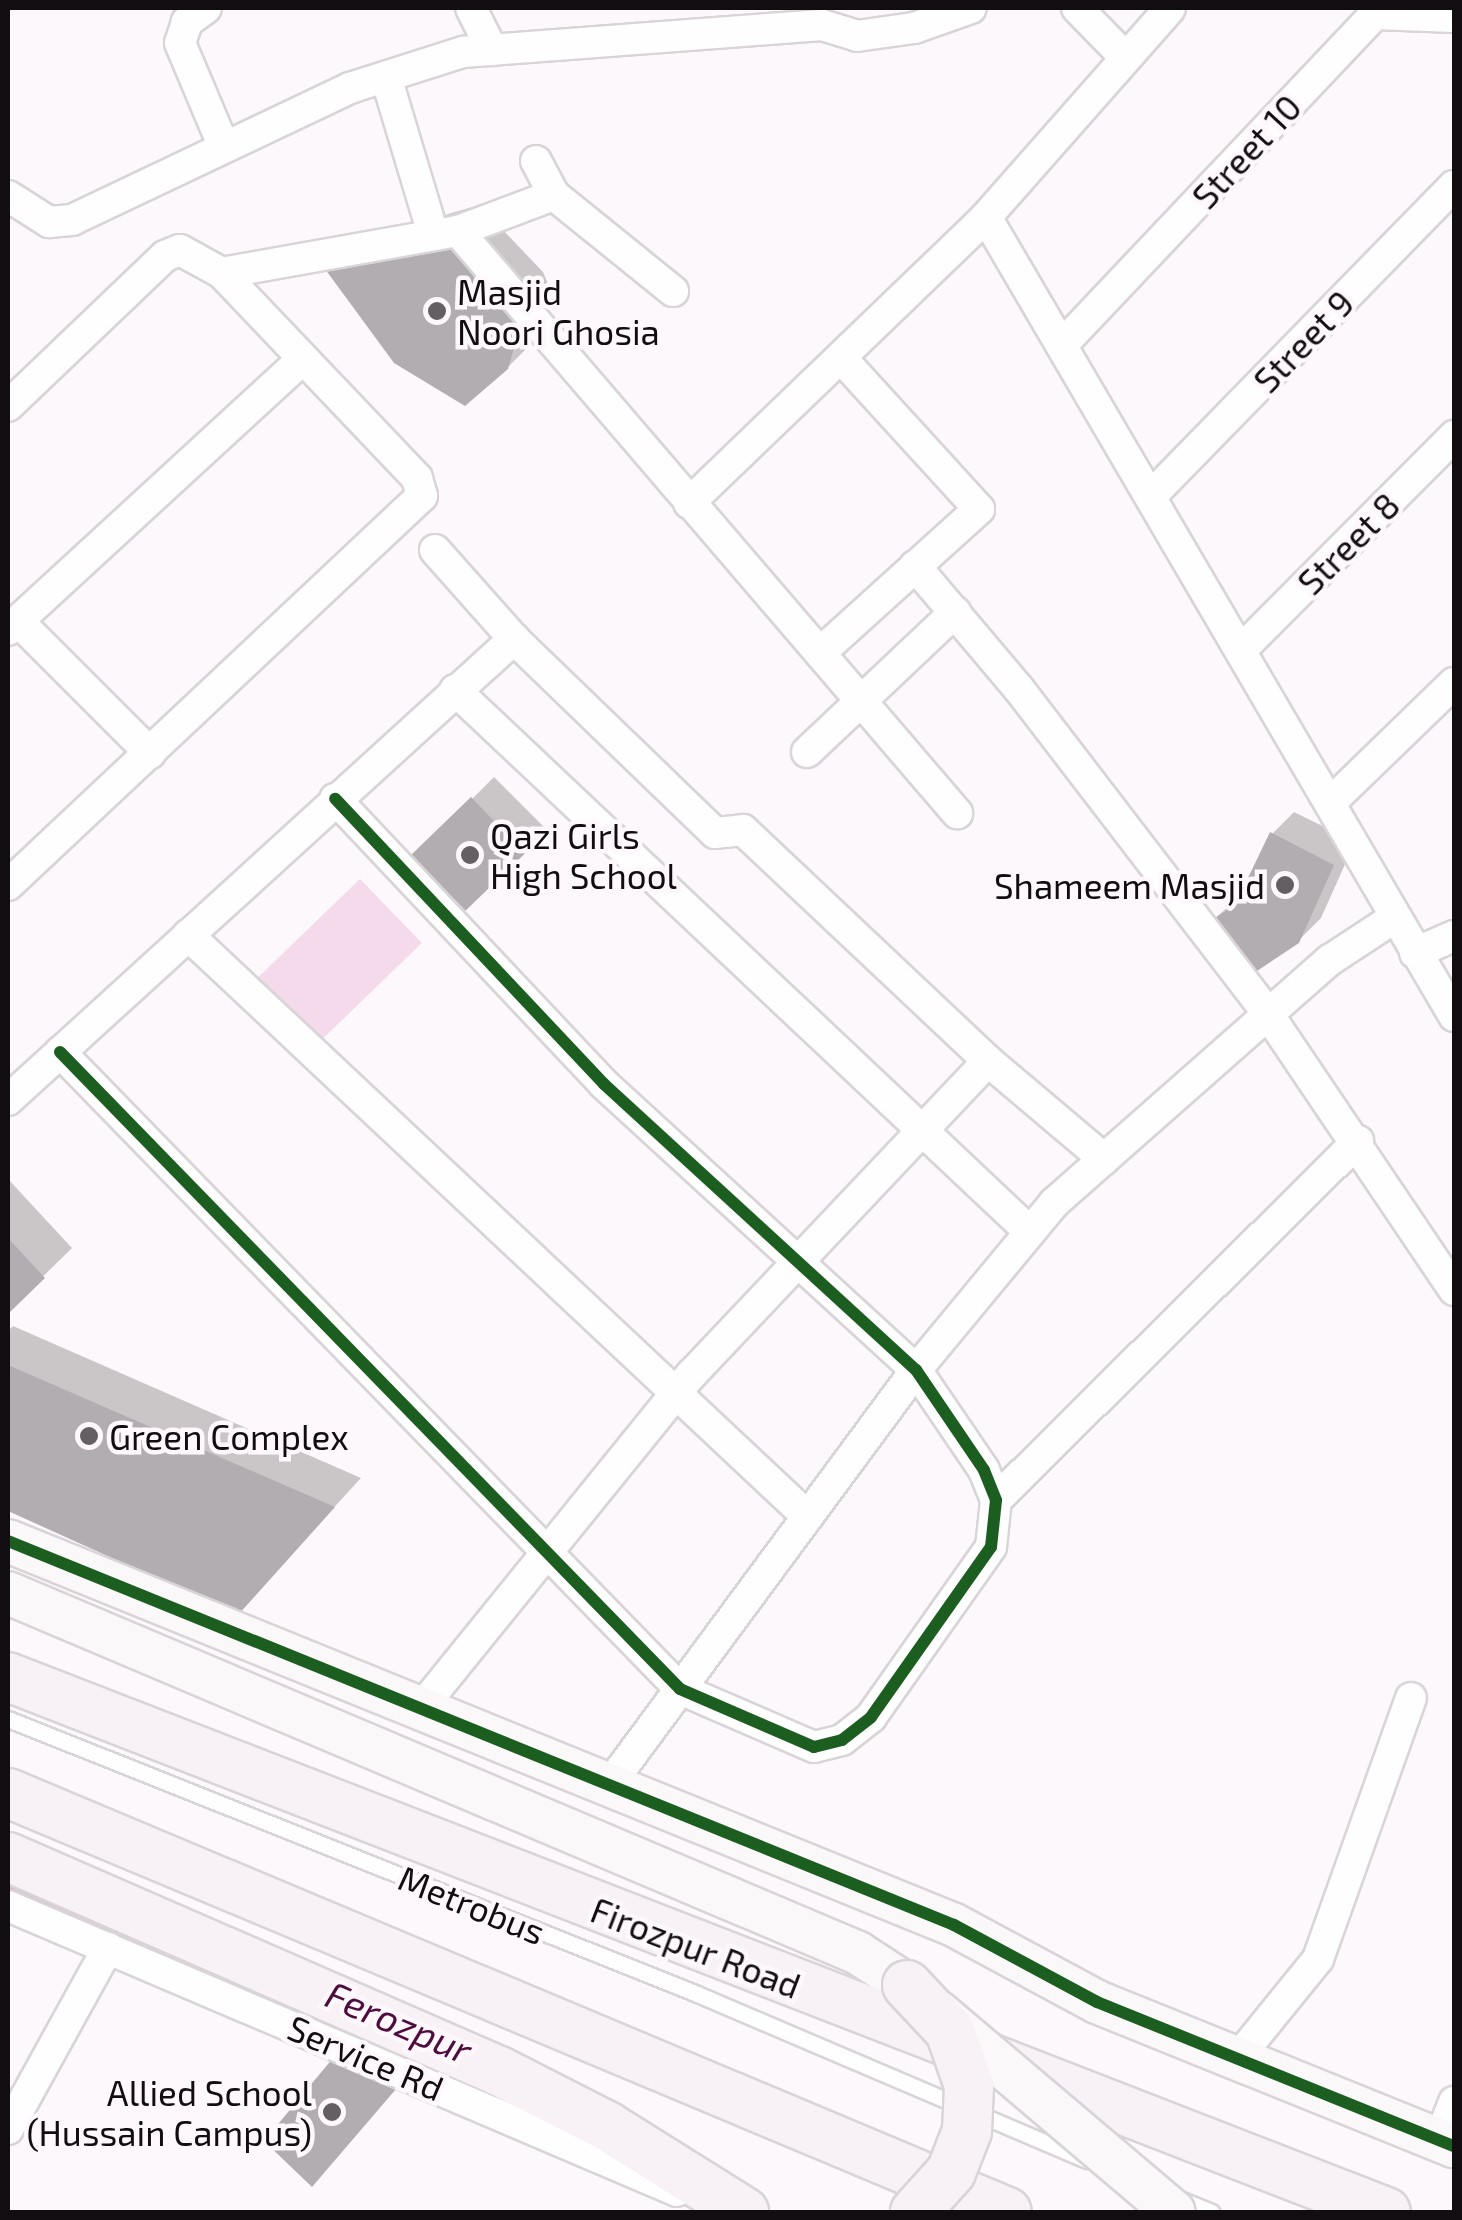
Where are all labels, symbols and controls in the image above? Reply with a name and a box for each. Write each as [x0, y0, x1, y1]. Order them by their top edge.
street label: Street 10 [1183, 85, 1309, 217]
place label: Masjid Noori Ghosia [457, 270, 660, 352]
street label: Street 9 [1244, 281, 1362, 401]
marker: Masjid Noori Ghosia [426, 300, 448, 322]
street label: Street 8 [1288, 483, 1408, 603]
place label: Qazi Girls High School [490, 814, 677, 896]
marker: Qazi Girls High School [459, 844, 481, 866]
place label: Shameem Masjid [994, 864, 1265, 906]
marker: Shameem Masjid [1274, 874, 1296, 896]
place label: Green Complex [109, 1415, 349, 1457]
marker: Green Complex [78, 1425, 100, 1447]
street label: Metrobus [393, 1856, 551, 1952]
street label: Firozpur Road [585, 1888, 807, 2006]
water label: Ferozpur [319, 1971, 479, 2073]
street label: Service Rd [282, 2005, 450, 2109]
place label: Allied School (Hussain Campus) [27, 2071, 312, 2153]
marker: Allied School (Hussain Campus) [321, 2101, 343, 2123]

